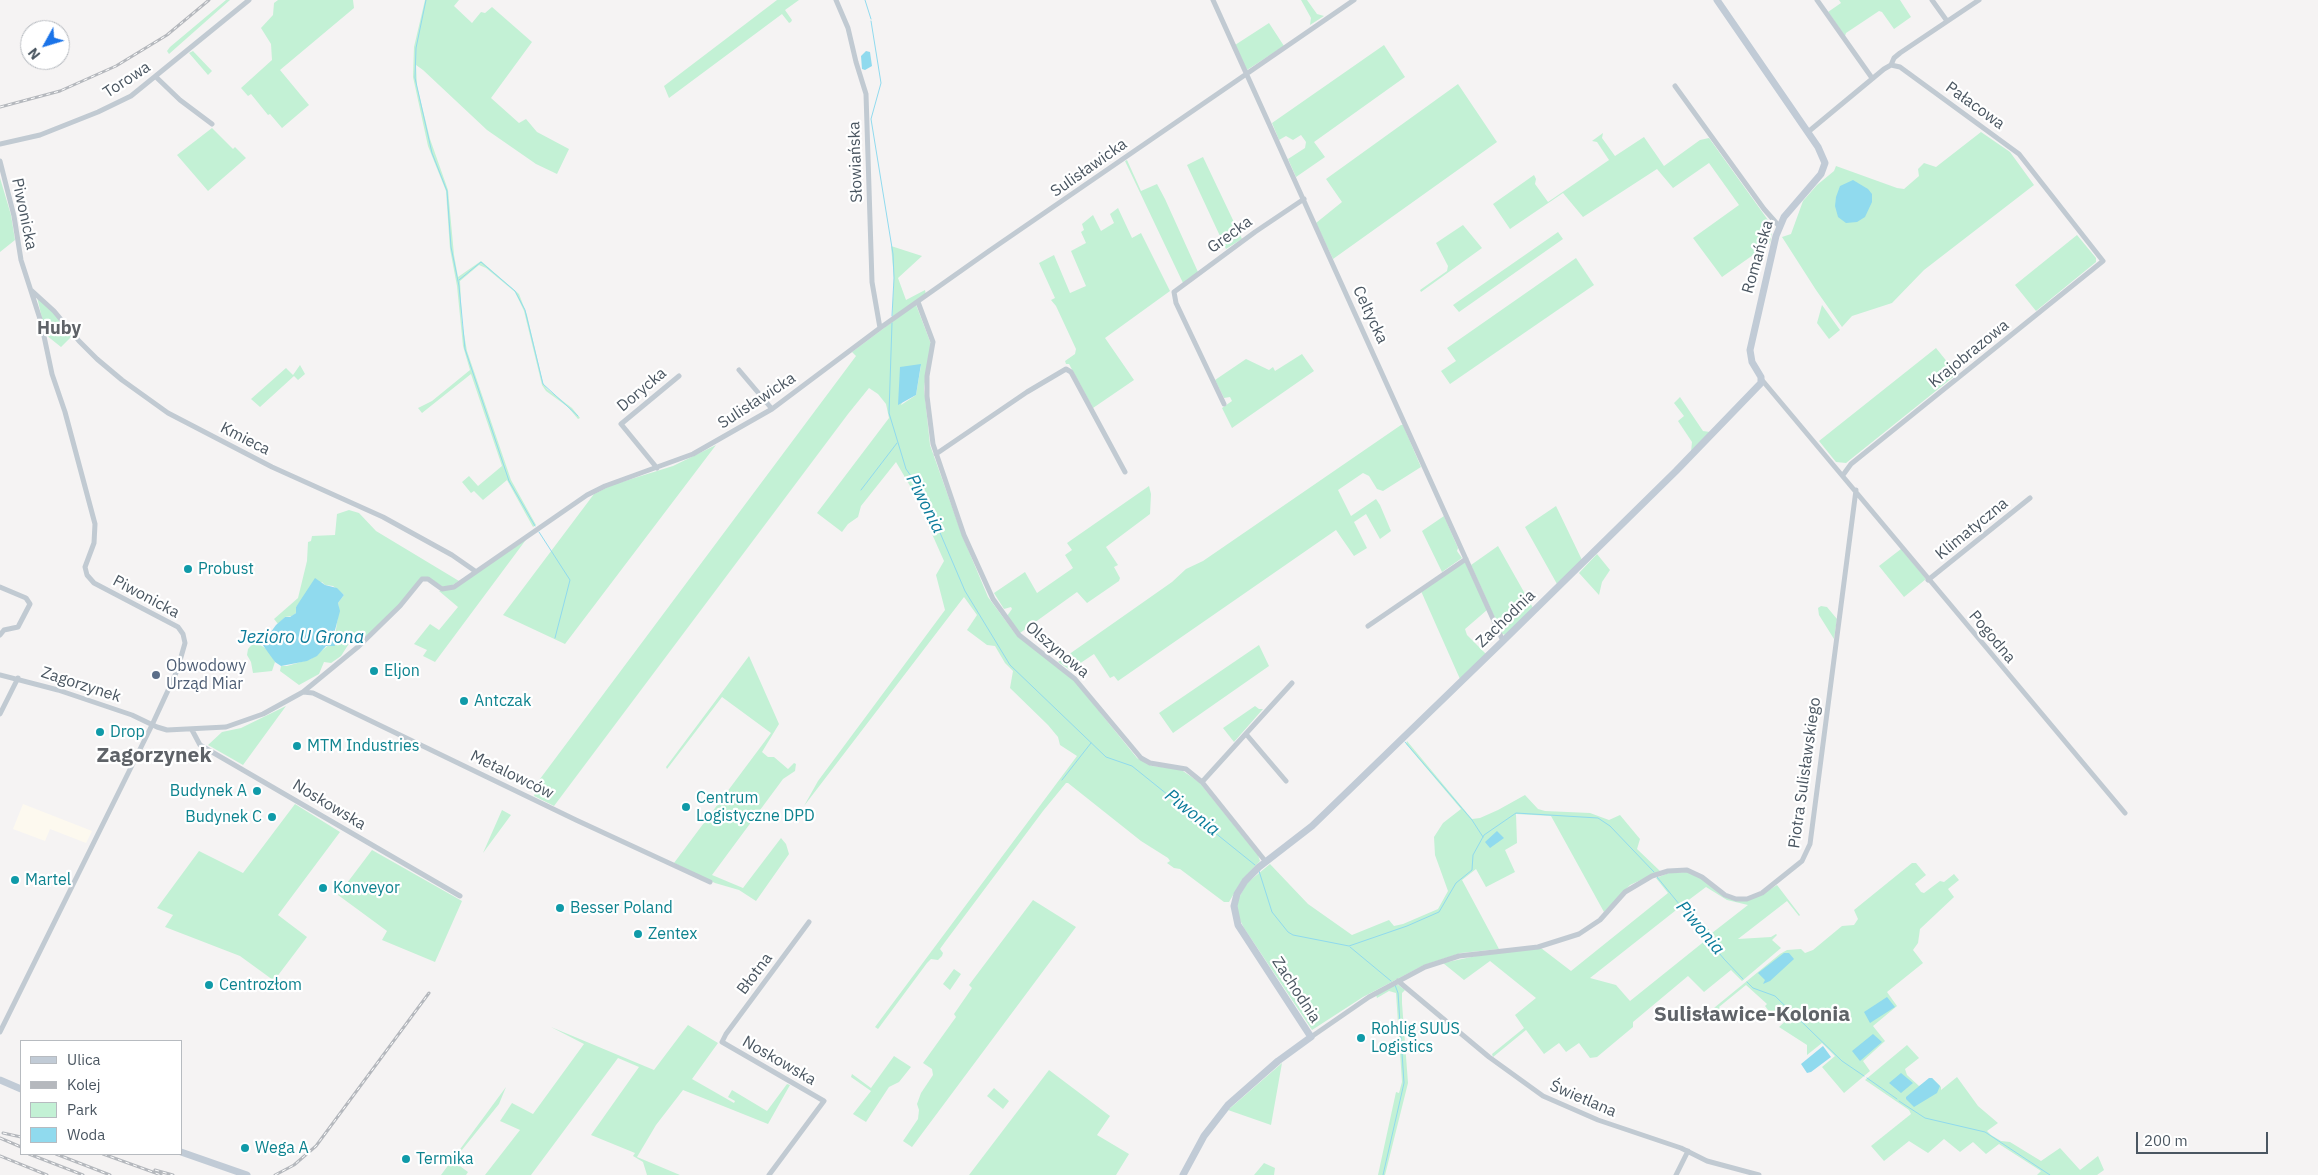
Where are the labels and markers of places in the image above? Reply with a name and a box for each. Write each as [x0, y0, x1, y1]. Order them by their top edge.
place label: Probust [198, 559, 254, 579]
marker: Probust [182, 563, 194, 575]
place label: Obwodowy Urząd Miar [166, 656, 246, 694]
place label: Eljon [384, 661, 420, 681]
marker: Eljon [368, 665, 380, 677]
marker: Obwodowy Urząd Miar [150, 669, 162, 681]
place label: Antczak [474, 691, 531, 711]
marker: Antczak [458, 695, 470, 707]
place label: Drop [110, 722, 145, 742]
marker: Drop [94, 726, 106, 738]
place label: MTM Industries [307, 736, 420, 756]
marker: MTM Industries [291, 740, 303, 752]
place label: Budynek A [170, 781, 247, 801]
marker: Budynek A [251, 785, 263, 797]
place label: Centrum Logistyczne DPD [696, 788, 815, 826]
marker: Centrum Logistyczne DPD [680, 801, 692, 813]
place label: Budynek C [185, 807, 262, 827]
marker: Budynek C [266, 811, 278, 823]
place label: Martel [25, 870, 71, 890]
marker: Martel [9, 874, 21, 886]
place label: Konveyor [333, 878, 400, 898]
marker: Konveyor [317, 882, 329, 894]
place label: Besser Poland [570, 898, 673, 918]
marker: Besser Poland [554, 902, 566, 914]
place label: Zentex [648, 924, 697, 944]
marker: Zentex [632, 928, 644, 940]
place label: Centrozłom [219, 975, 302, 995]
marker: Centrozłom [203, 979, 215, 991]
place label: Rohlig SUUS Logistics [1371, 1019, 1460, 1057]
marker: Rohlig SUUS Logistics [1355, 1032, 1367, 1044]
place label: Wega A [255, 1138, 309, 1158]
marker: Wega A [239, 1142, 251, 1154]
place label: Termika [416, 1149, 474, 1169]
marker: Termika [400, 1153, 412, 1165]

